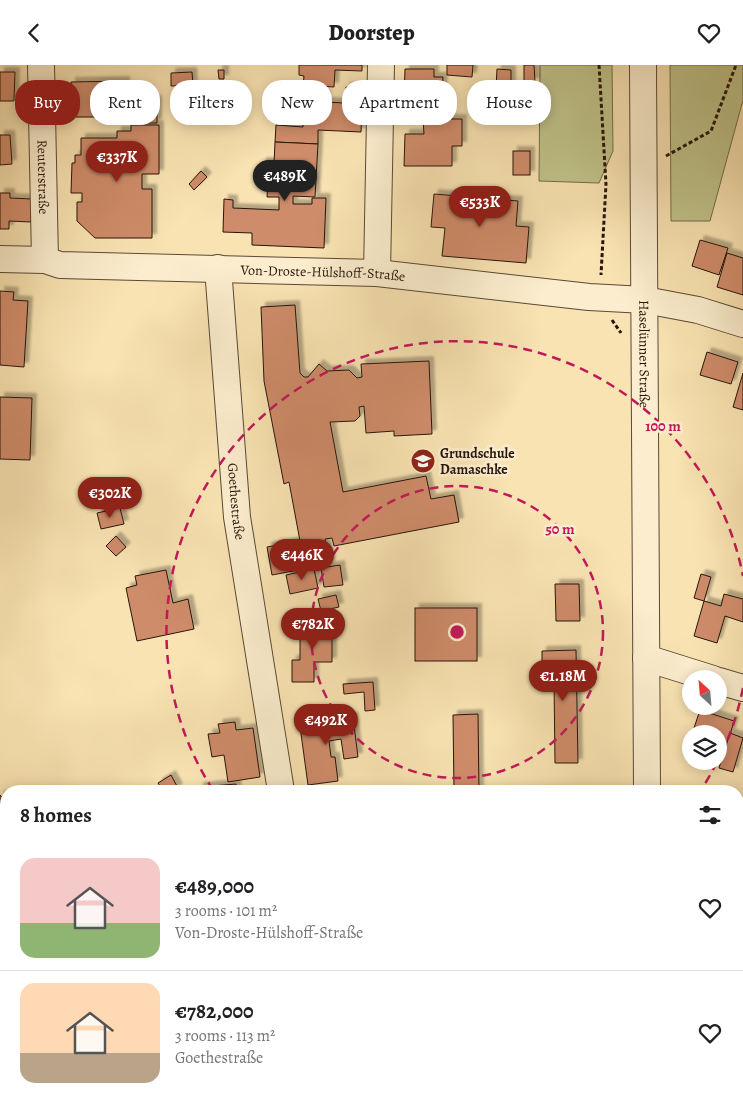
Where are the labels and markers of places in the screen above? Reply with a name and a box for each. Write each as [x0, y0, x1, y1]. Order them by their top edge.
pin: €337K [82, 141, 152, 183]
pin: €489K [250, 159, 320, 202]
pin: €533K [445, 185, 515, 228]
place label: Grundschule Damaschke [440, 444, 515, 479]
school or university icon: Grundschule Damaschke [410, 448, 436, 474]
pin: €302K [75, 477, 145, 519]
pin: €446K [267, 539, 337, 581]
pin: €782K [278, 607, 348, 650]
centre of rings [448, 623, 466, 641]
pin: €1.18M [522, 659, 604, 702]
pin: €492K [291, 703, 361, 746]

